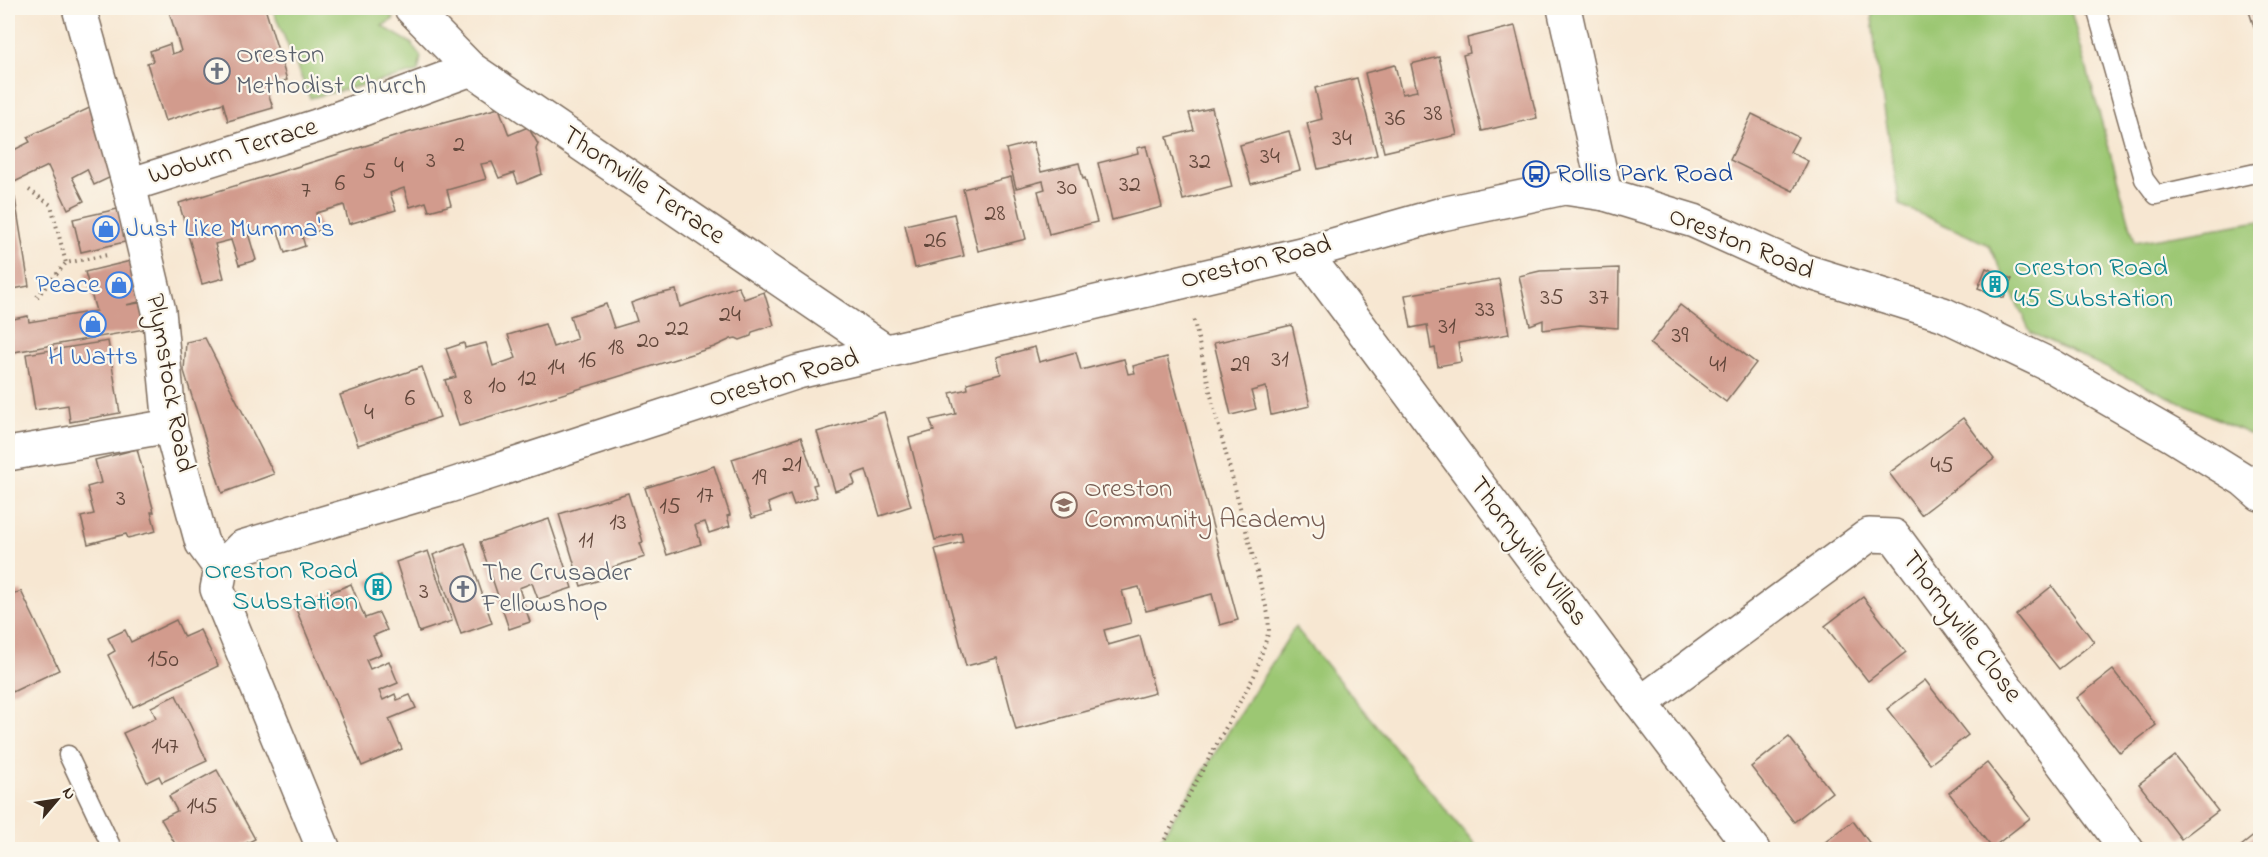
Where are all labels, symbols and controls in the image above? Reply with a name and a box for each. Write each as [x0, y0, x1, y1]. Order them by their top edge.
place label: Oreston Methodist Church [236, 36, 426, 106]
church icon: Oreston Methodist Church [202, 56, 232, 86]
house number: 38 [1424, 97, 1442, 132]
house number: 36 [1385, 102, 1406, 137]
street label: Woburn Terrace [144, 107, 323, 196]
street label: Thornville Terrace [553, 117, 733, 256]
house number: 34 [1332, 122, 1352, 157]
house number: 2 [453, 128, 465, 163]
house number: 34 [1260, 140, 1280, 175]
house number: 3 [426, 144, 436, 179]
house number: 32 [1189, 145, 1211, 180]
house number: 4 [394, 149, 404, 184]
house number: 5 [362, 155, 376, 190]
place label: Rollis Park Road [1556, 155, 1733, 194]
bus stop icon: Rollis Park Road [1521, 159, 1551, 189]
house number: 6 [335, 167, 346, 202]
house number: 32 [1119, 168, 1141, 203]
house number: 30 [1057, 171, 1077, 206]
house number: 7 [301, 174, 311, 209]
house number: 28 [985, 197, 1005, 232]
street label: Oreston Road [1662, 197, 1820, 291]
place label: Just Like Mumma's [126, 210, 334, 249]
shop icon: Just Like Mumma's [91, 214, 121, 244]
house number: 26 [924, 224, 947, 259]
street label: Oreston Road [1177, 225, 1335, 301]
place label: Oreston Road 45 Substation [2014, 249, 2173, 319]
place label: Peace [35, 266, 101, 305]
building icon: Oreston Road 45 Substation [1980, 269, 2010, 299]
shop icon: Peace [104, 270, 134, 300]
house number: 35 [1540, 281, 1564, 316]
house number: 37 [1589, 281, 1609, 316]
street label: Plymstock Road [134, 291, 204, 475]
house number: 33 [1475, 293, 1495, 328]
house number: 24 [719, 298, 741, 333]
shop icon: H Watts [78, 309, 108, 339]
house number: 31 [1438, 310, 1456, 345]
house number: 22 [665, 312, 689, 347]
house number: 39 [1671, 319, 1689, 354]
house number: 20 [637, 324, 659, 359]
house number: 18 [608, 331, 624, 366]
place label: H Watts [48, 338, 138, 377]
street label: Oreston Road [705, 339, 863, 419]
house number: 31 [1271, 343, 1289, 378]
house number: 16 [578, 344, 597, 379]
house number: 29 [1230, 348, 1250, 383]
house number: 41 [1709, 348, 1727, 383]
house number: 14 [547, 351, 565, 386]
house number: 12 [517, 362, 537, 397]
house number: 10 [488, 369, 506, 404]
house number: 8 [464, 381, 473, 416]
house number: 6 [405, 382, 416, 417]
house number: 4 [364, 396, 374, 431]
house number: 21 [782, 448, 802, 483]
house number: 45 [1930, 449, 1954, 484]
house number: 19 [752, 461, 767, 496]
street label: Thornyville Villas [1459, 469, 1597, 635]
place label: Oreston Community Academy [1084, 470, 1326, 540]
house number: 17 [696, 479, 714, 514]
house number: 3 [116, 482, 126, 517]
house number: 15 [659, 490, 681, 525]
school or university icon: Oreston Community Academy [1049, 490, 1079, 520]
house number: 13 [609, 506, 627, 541]
house number: 11 [578, 524, 594, 559]
street label: Thornyville Close [1891, 543, 2032, 712]
place label: Oreston Road Substation [204, 552, 358, 622]
place label: The Crusader Fellowshop [481, 554, 632, 624]
building icon: Oreston Road Substation [363, 572, 393, 602]
church icon: The Crusader Fellowshop [448, 574, 478, 604]
house number: 3 [419, 575, 429, 610]
house number: 150 [147, 643, 179, 678]
house number: 147 [151, 730, 179, 765]
north arrow [27, 770, 87, 830]
text: N [55, 783, 82, 804]
house number: 145 [186, 790, 218, 825]

